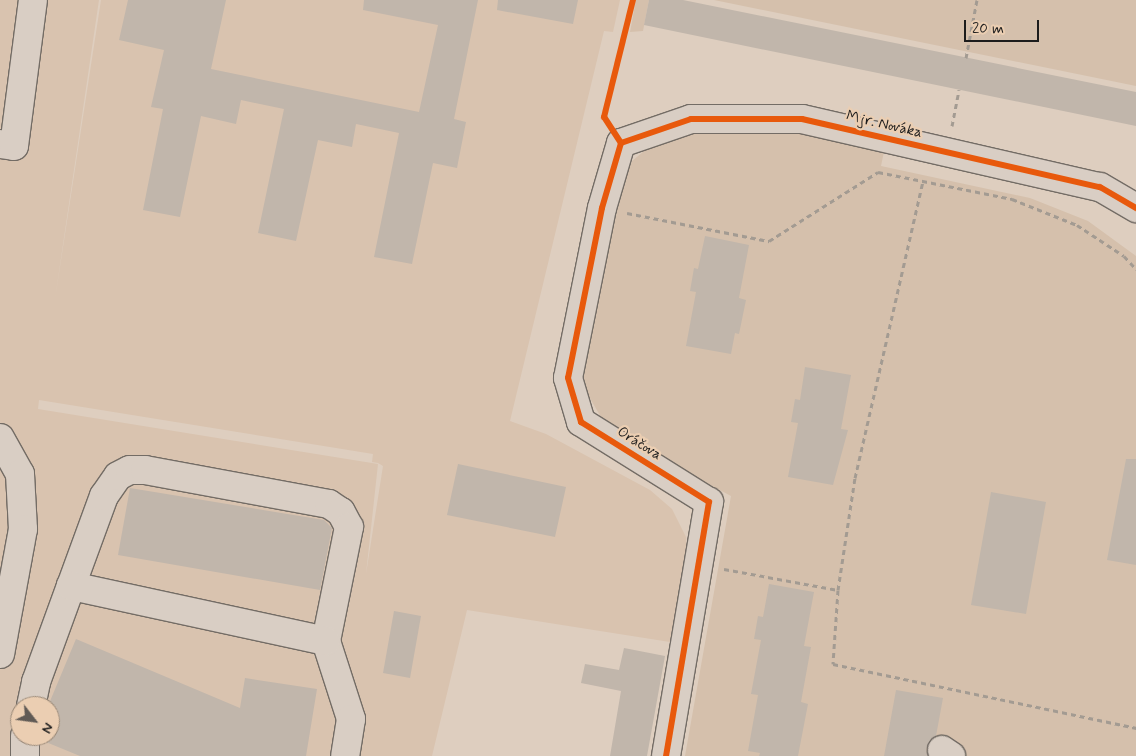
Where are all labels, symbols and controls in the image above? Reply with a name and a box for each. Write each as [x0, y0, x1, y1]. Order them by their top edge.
scale bar [966, 10, 1041, 42]
text: 20 m [972, 19, 1004, 39]
street label: Mjr. Nováka [844, 108, 924, 142]
street label: Oráčova [613, 423, 665, 465]
north arrow [10, 696, 60, 746]
text: N [37, 719, 57, 737]

